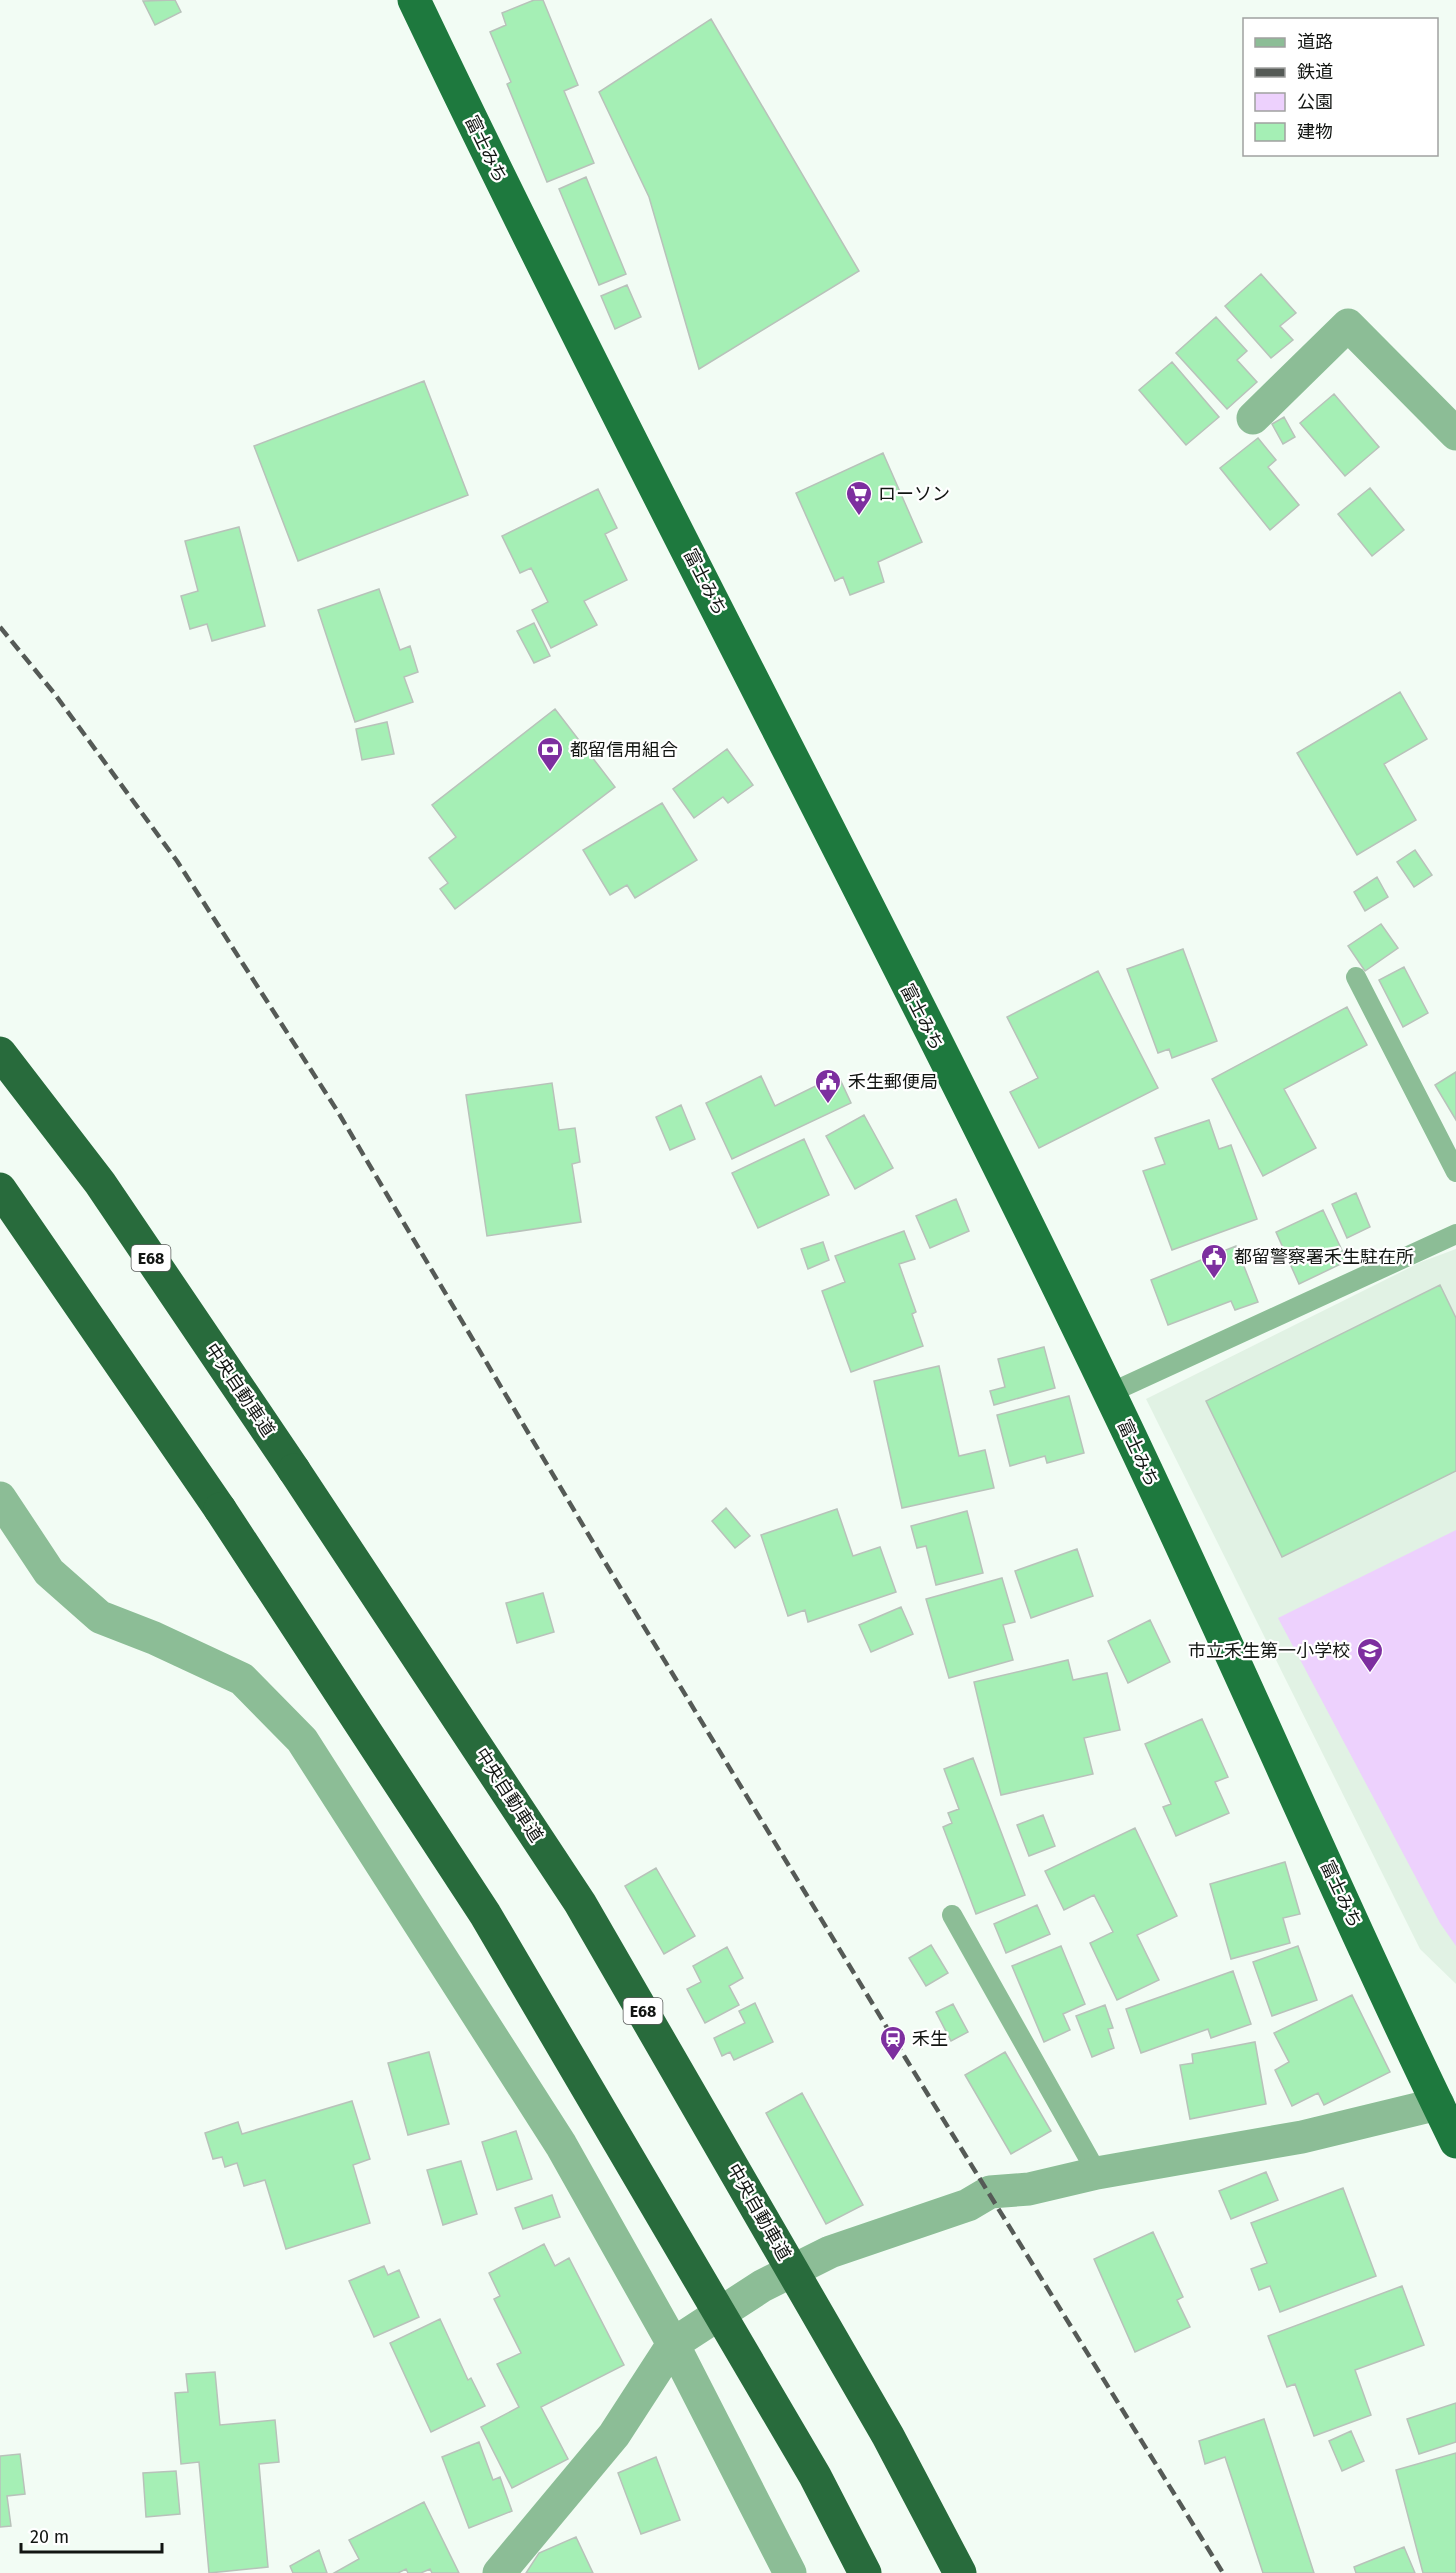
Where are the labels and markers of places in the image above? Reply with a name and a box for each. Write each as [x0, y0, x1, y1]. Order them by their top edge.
supermarket icon: ローソン [844, 479, 874, 517]
place label: ローソン [878, 483, 950, 505]
bank icon: 都留信用組合 [535, 735, 565, 773]
place label: 都留信用組合 [570, 739, 678, 761]
public building icon: 禾生郵便局 [813, 1067, 843, 1105]
place label: 禾生郵便局 [848, 1071, 938, 1093]
public building icon: 都留警察署禾生駐在所 [1199, 1242, 1229, 1280]
place label: 都留警察署禾生駐在所 [1234, 1246, 1414, 1268]
school or university icon: 市立禾生第一小学校 [1355, 1636, 1385, 1674]
place label: 市立禾生第一小学校 [1188, 1640, 1350, 1662]
station icon: 禾生 [878, 2024, 908, 2062]
place label: 禾生 [912, 2028, 948, 2050]

